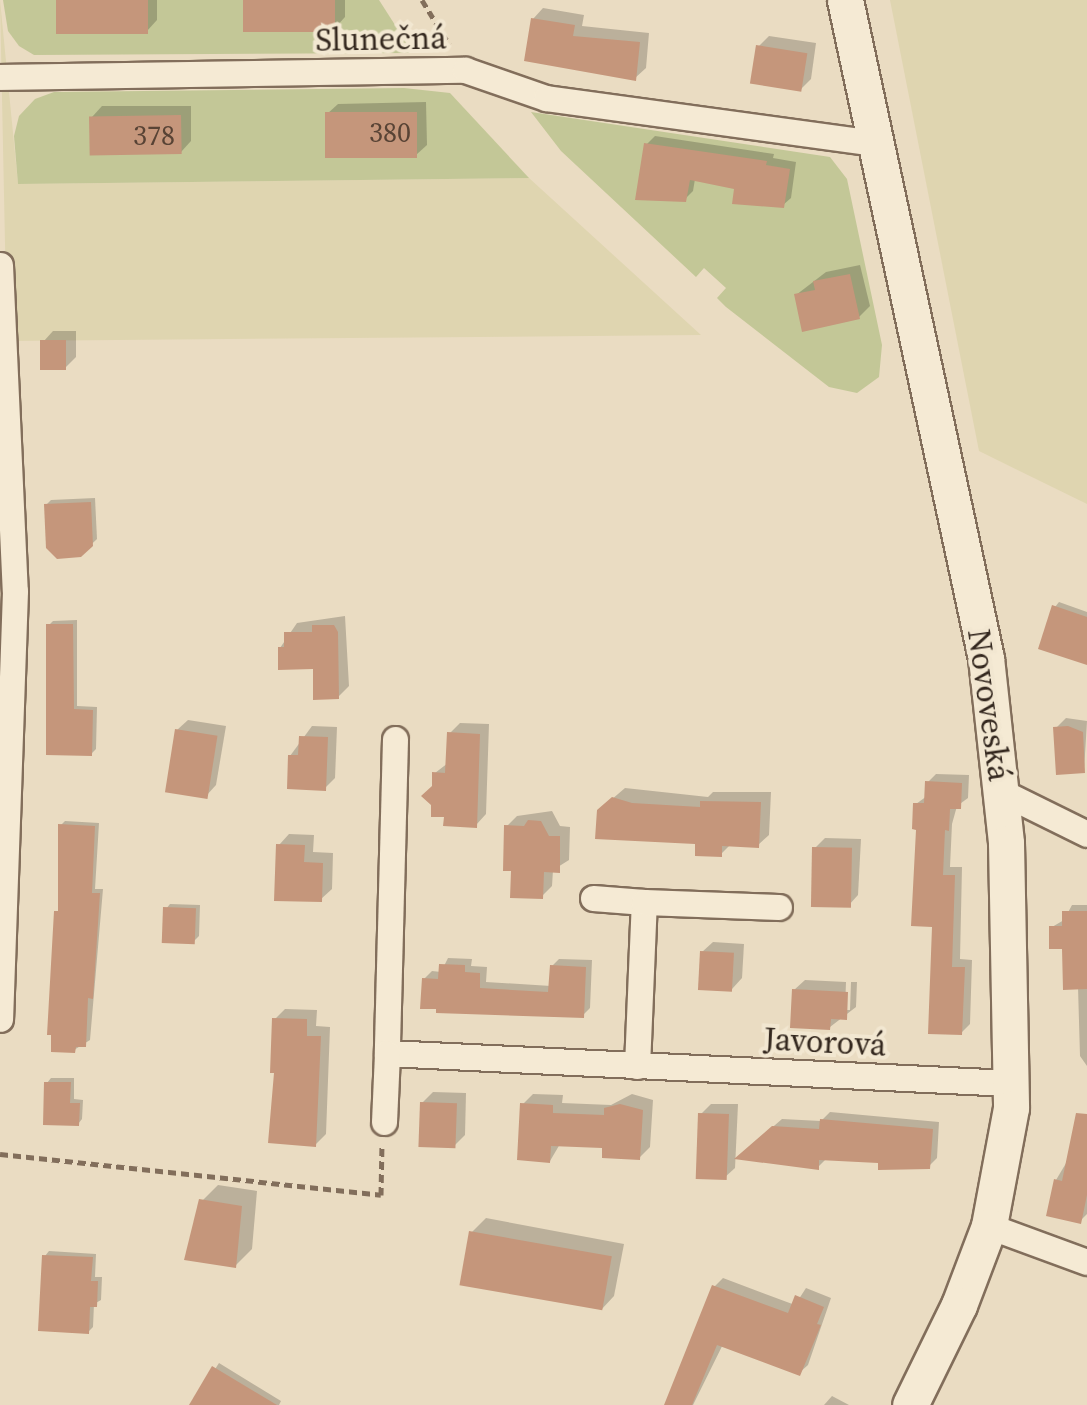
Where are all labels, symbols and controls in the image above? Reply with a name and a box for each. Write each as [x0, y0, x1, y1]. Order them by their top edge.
street label: Slunečná [315, 19, 447, 59]
house number: 380 [369, 115, 411, 149]
house number: 378 [133, 118, 175, 152]
street label: Novoveská [959, 627, 1019, 783]
street label: Javorová [763, 1020, 887, 1064]

